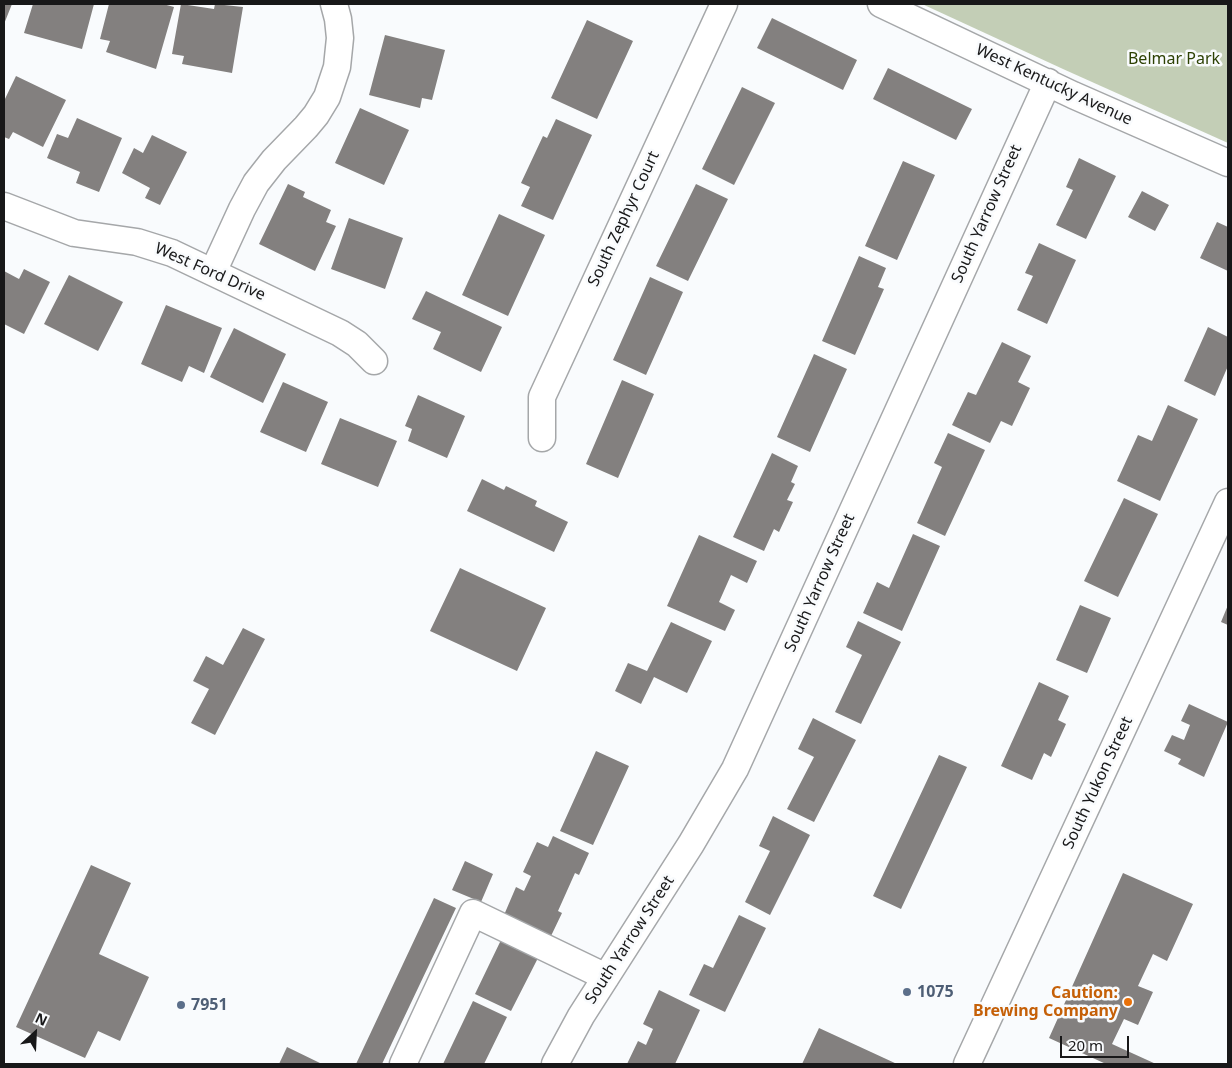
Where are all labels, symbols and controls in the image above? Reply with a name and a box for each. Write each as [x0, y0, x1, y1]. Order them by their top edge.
street label: West Kentucky Avenue [973, 40, 1135, 130]
park label: Belmar Park [1128, 49, 1220, 69]
street label: South Yarrow Street [948, 142, 1026, 286]
street label: South Zephyr Court [584, 148, 664, 290]
street label: West Ford Drive [152, 239, 268, 305]
street label: South Yarrow Street [781, 511, 859, 655]
street label: South Yukon Street [1059, 714, 1137, 852]
street label: South Yarrow Street [581, 872, 679, 1008]
place label: 1075 [917, 982, 954, 1002]
place label: Caution: Brewing Company [973, 983, 1118, 1021]
marker: 1075 [901, 986, 913, 998]
place label: 7951 [191, 995, 228, 1015]
marker: Caution: Brewing Company [1122, 996, 1134, 1008]
marker: 7951 [175, 999, 187, 1011]
north arrow [10, 1008, 60, 1058]
text: N [32, 1008, 51, 1030]
scale bar [1062, 1026, 1131, 1058]
text: 20 m [1068, 1035, 1103, 1055]

